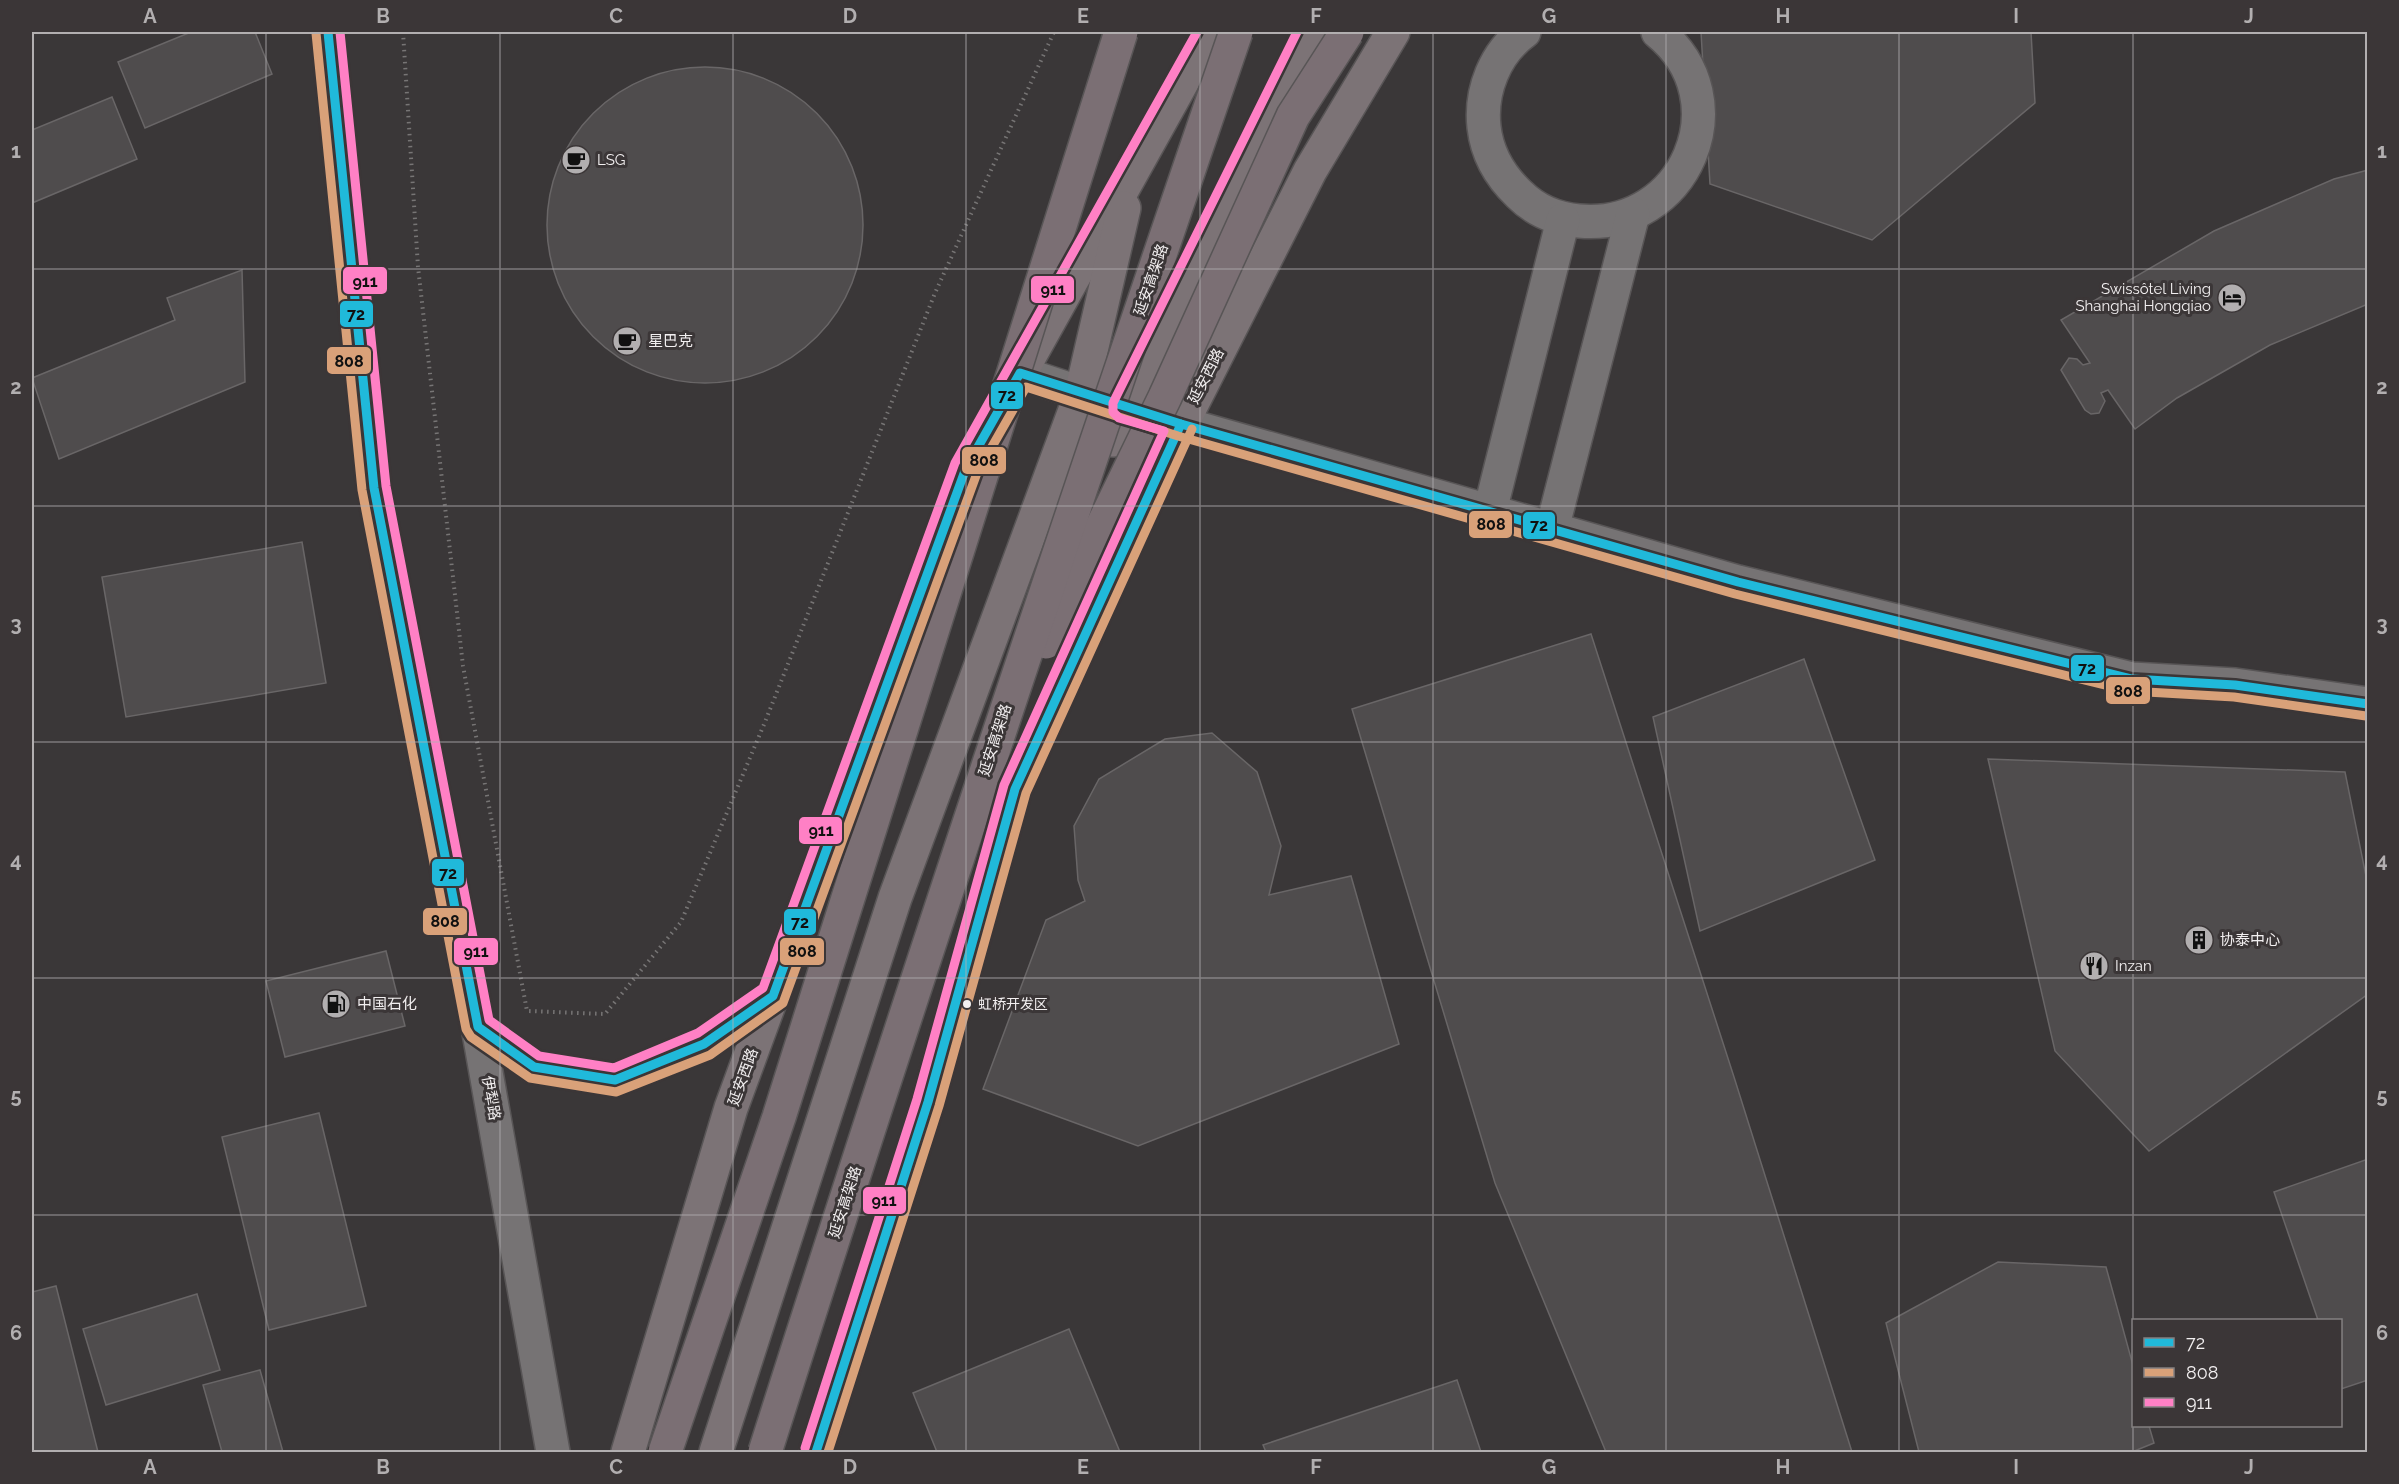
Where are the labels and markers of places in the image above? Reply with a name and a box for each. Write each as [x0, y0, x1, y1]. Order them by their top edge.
cafe icon: LSG [560, 144, 592, 176]
place label: LSG [597, 151, 626, 169]
place label: Swissôtel Living Shanghai Hongqiao [2075, 280, 2211, 315]
hotel icon: Swissôtel Living Shanghai Hongqiao [2216, 282, 2248, 314]
cafe icon: 星巴克 [611, 325, 643, 357]
place label: 星巴克 [648, 332, 693, 350]
building icon: 协泰中心 [2183, 924, 2215, 956]
place label: 协泰中心 [2220, 931, 2280, 949]
restaurant icon: Inzan [2078, 950, 2110, 982]
place label: Inzan [2115, 957, 2152, 975]
fuel station icon: 中国石化 [320, 988, 352, 1020]
place label: 中国石化 [357, 995, 417, 1013]
place label: 虹桥开发区 [978, 996, 1048, 1012]
marker: 虹桥开发区 [961, 998, 973, 1010]

